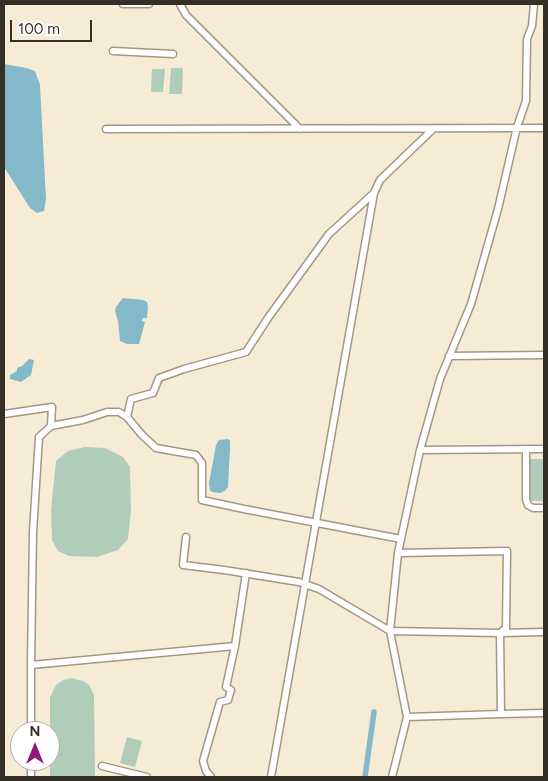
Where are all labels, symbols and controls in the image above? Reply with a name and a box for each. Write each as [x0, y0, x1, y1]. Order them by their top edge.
scale bar [12, 10, 95, 42]
text: 100 m [18, 20, 60, 38]
north arrow [10, 721, 60, 771]
text: N [30, 723, 40, 740]

